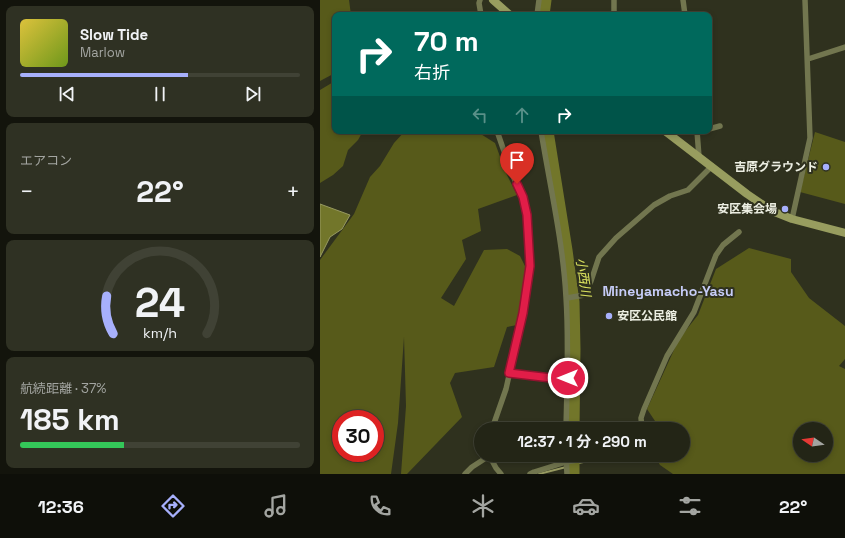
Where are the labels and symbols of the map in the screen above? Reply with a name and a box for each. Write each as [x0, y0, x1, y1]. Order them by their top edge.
pin [500, 143, 534, 184]
place label: 吉原グラウンド [734, 159, 818, 175]
marker: 吉原グラウンド [821, 162, 831, 172]
place label: 安区集会場 [717, 201, 777, 217]
marker: 安区集会場 [780, 204, 790, 214]
water label: 小西川 [572, 257, 595, 300]
district label: Mineyamacho-Yasu [602, 282, 734, 300]
place label: 安区公民館 [617, 308, 677, 324]
marker: 安区公民館 [604, 311, 614, 321]
position arrow [547, 357, 589, 399]
speed limit sign: 30 [332, 410, 384, 462]
north arrow [793, 422, 833, 462]

